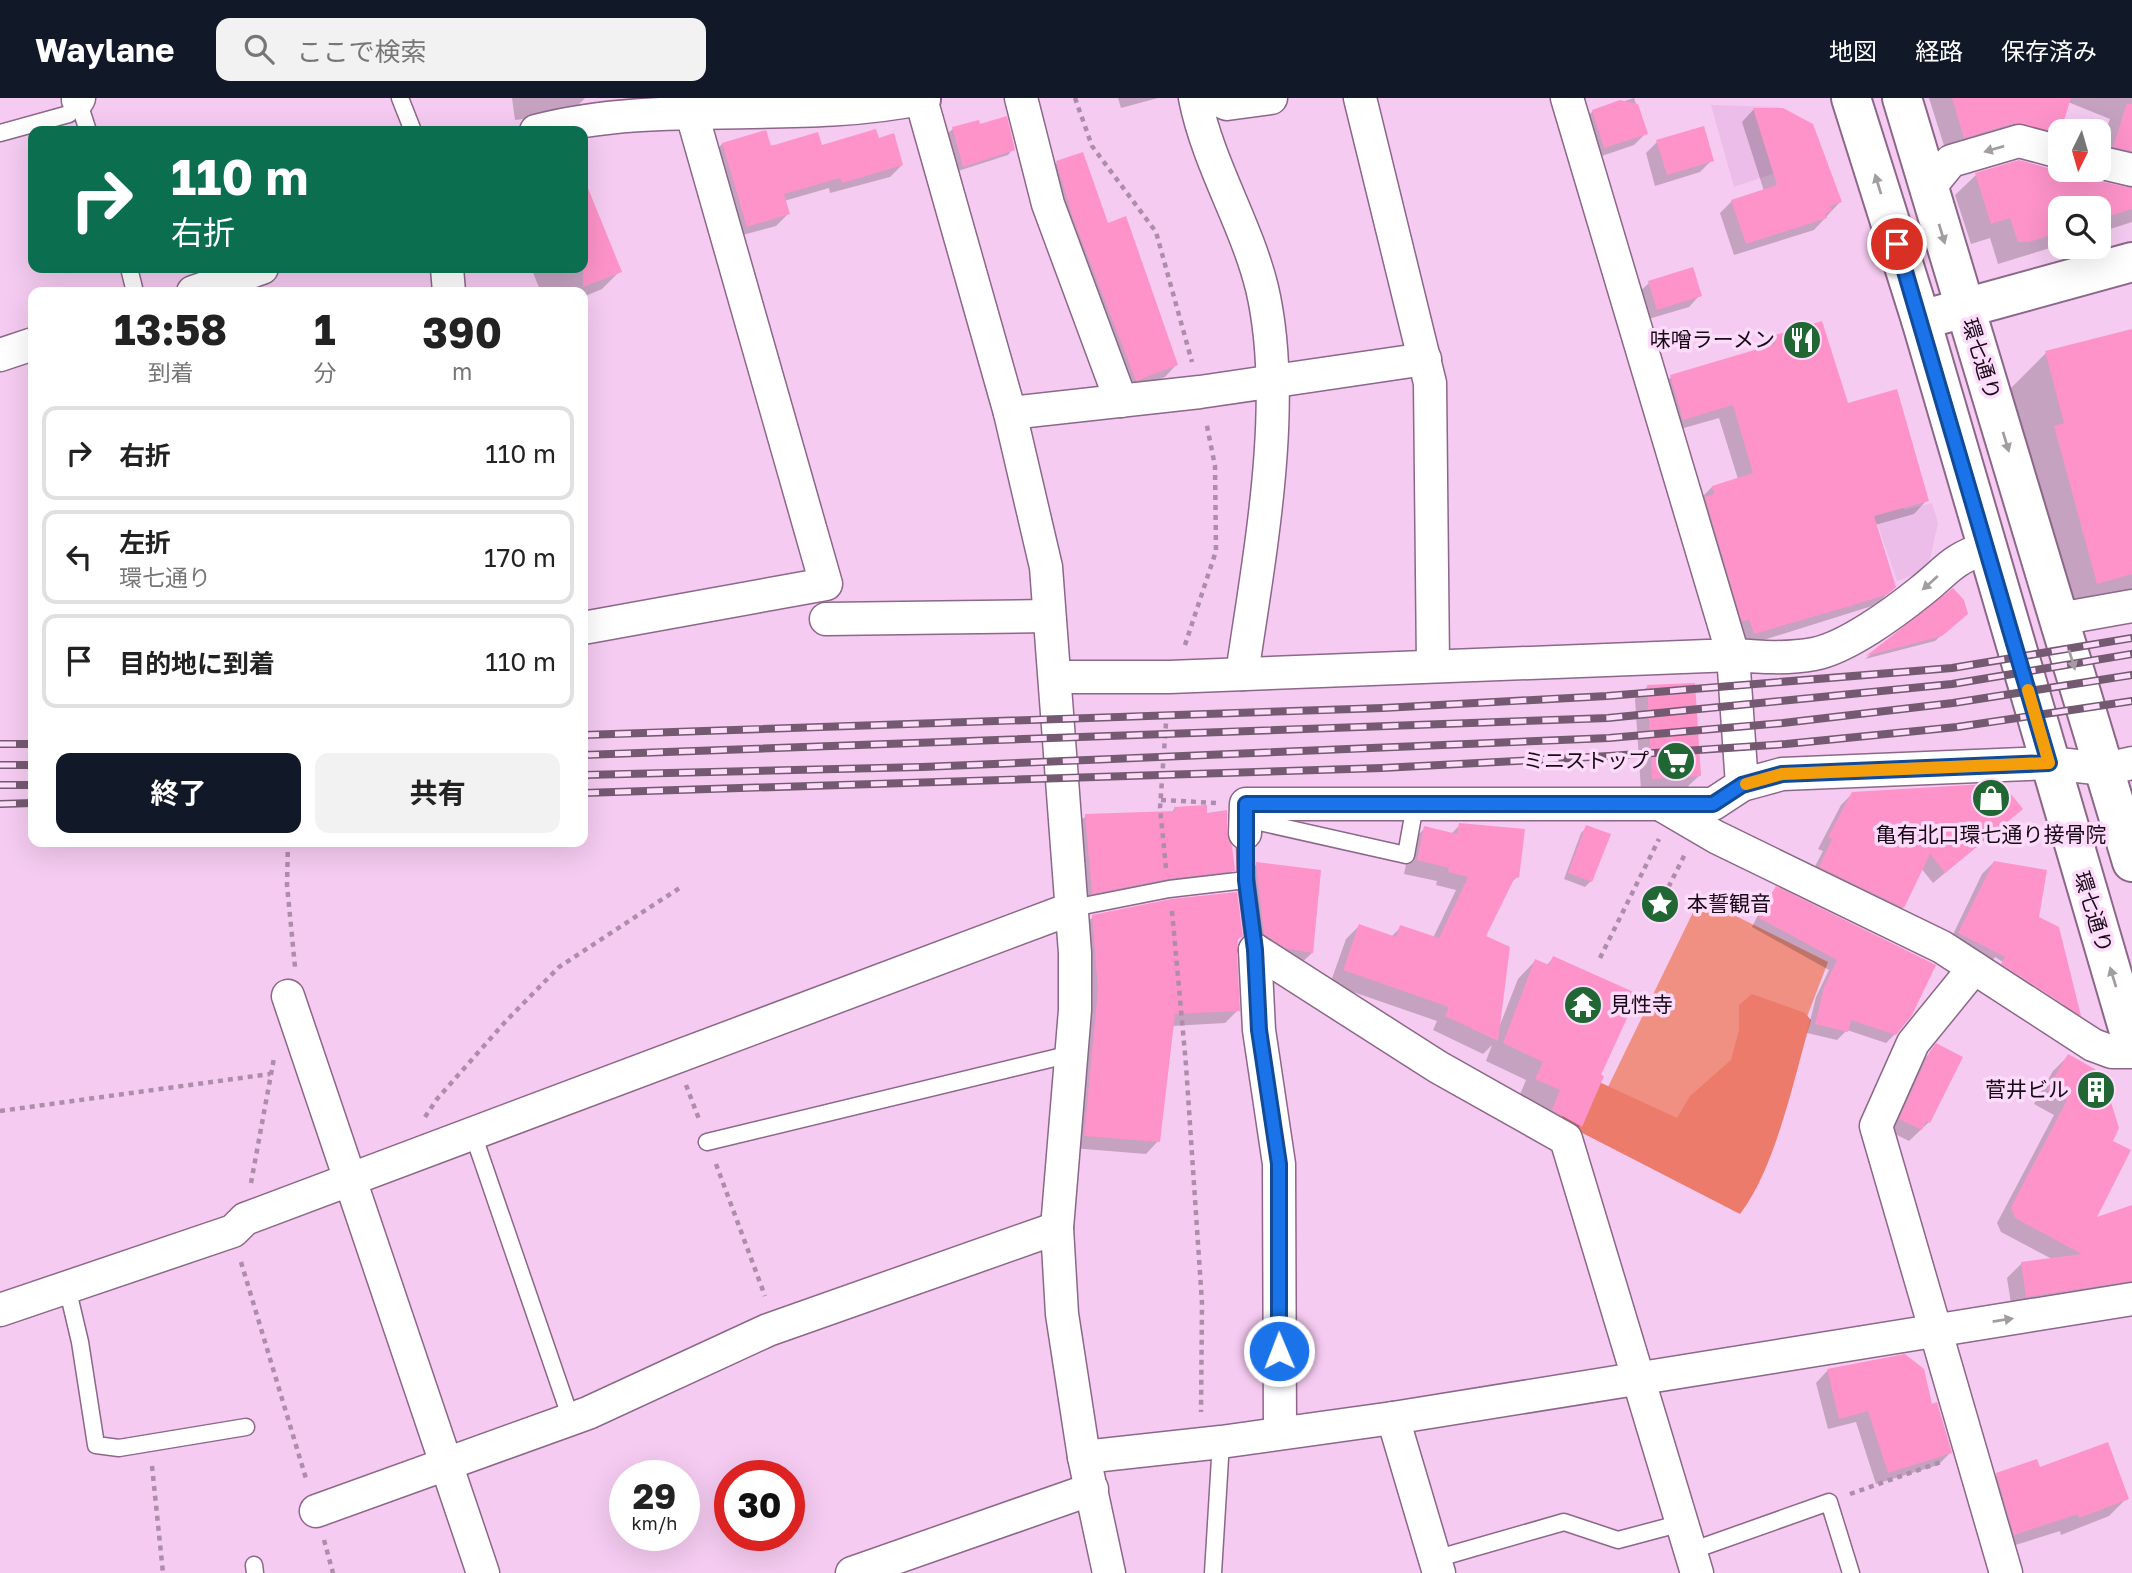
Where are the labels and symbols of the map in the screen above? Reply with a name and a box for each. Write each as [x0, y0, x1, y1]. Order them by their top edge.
north arrow [2048, 119, 2110, 182]
one-way arrow [1983, 144, 2004, 154]
one-way arrow [1873, 174, 1883, 195]
pin [1867, 214, 1927, 274]
one-way arrow [1937, 224, 1948, 245]
street label: 環七通り [1957, 315, 2007, 403]
restaurant icon: 味噌ラーメン [1781, 319, 1823, 361]
place label: 味噌ラーメン [1650, 326, 1775, 352]
one-way arrow [2001, 432, 2011, 453]
one-way arrow [1921, 575, 1938, 591]
one-way arrow [2067, 650, 2077, 671]
supermarket icon: ミニストップ [1655, 740, 1697, 782]
place label: ミニストップ [1523, 747, 1649, 773]
shop icon: 亀有北口環七通り接骨院 [1970, 777, 2012, 819]
place label: 亀有北口環七通り接骨院 [1876, 821, 2107, 847]
street label: 環七通り [2069, 868, 2119, 956]
place icon: 本誓観音 [1639, 883, 1681, 925]
place label: 本誓観音 [1687, 890, 1771, 916]
one-way arrow [2107, 966, 2117, 987]
temple icon: 見性寺 [1562, 984, 1604, 1026]
place label: 見性寺 [1610, 991, 1673, 1017]
building icon: 菅井ビル [2075, 1069, 2117, 1111]
place label: 菅井ビル [1985, 1076, 2069, 1102]
position arrow [1242, 1314, 1316, 1388]
one-way arrow [1993, 1314, 2015, 1325]
speed limit sign: 30 [714, 1460, 805, 1551]

